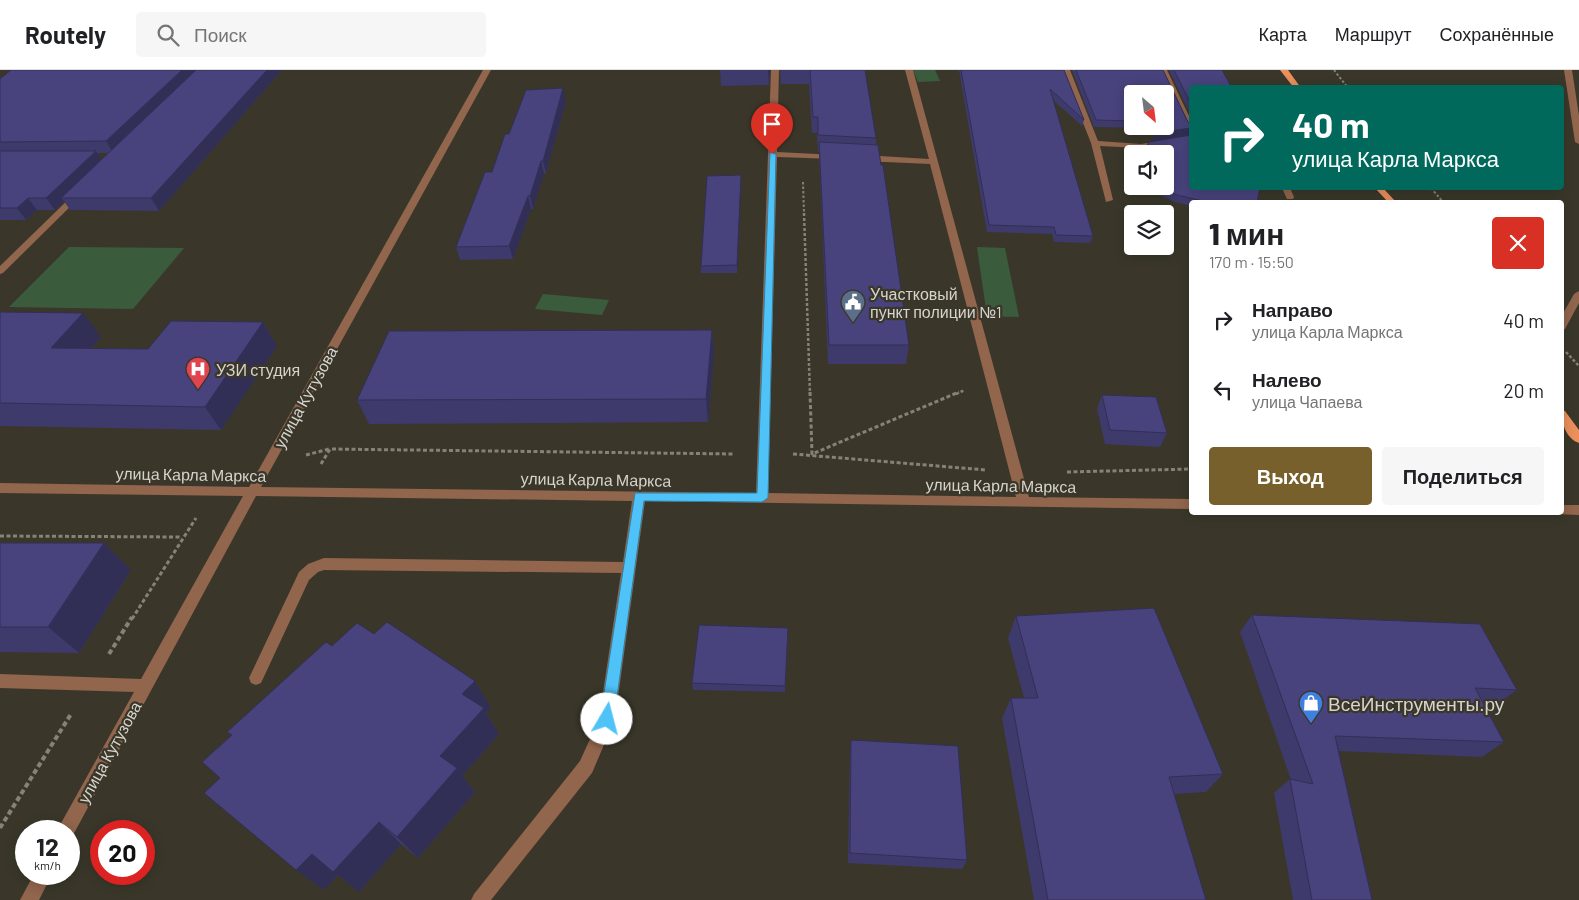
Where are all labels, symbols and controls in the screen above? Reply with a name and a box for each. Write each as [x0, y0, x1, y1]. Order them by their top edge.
search box [136, 12, 486, 57]
text: Routely [25, 20, 106, 49]
icon: search [154, 21, 182, 49]
text: Поиск [194, 23, 247, 46]
text: Карта [1259, 23, 1307, 45]
text: Маршрут [1335, 23, 1411, 45]
text: Сохранённые [1439, 23, 1554, 45]
north arrow [1124, 85, 1174, 135]
map controls [1124, 85, 1174, 255]
pin [751, 103, 793, 154]
text: 40 m [1292, 103, 1369, 145]
icon: right [1209, 105, 1274, 170]
icon: arrive [758, 110, 786, 138]
button: sound [1124, 145, 1174, 195]
text: улица Карла Маркса [1292, 145, 1499, 171]
button: layers [1124, 205, 1174, 255]
text: 1 мин [1209, 215, 1284, 251]
button: close [1492, 217, 1544, 269]
text: 170 m · 15:50 [1209, 252, 1294, 271]
place label: Участковый пункт полиции №1 [870, 284, 1002, 321]
public building icon: Участковый пункт полиции №1 [840, 289, 866, 323]
text: Направо [1252, 298, 1333, 321]
icon: right [1209, 306, 1237, 334]
text: 40 m [1503, 309, 1544, 332]
text: улица Карла Маркса [1252, 322, 1403, 341]
street label: улица Кутузова [269, 343, 341, 451]
hospital icon: УЗИ студия [185, 356, 211, 390]
place label: УЗИ студия [216, 360, 300, 379]
text: Налево [1252, 368, 1322, 391]
icon: left [1209, 376, 1237, 404]
text: 20 m [1504, 379, 1544, 402]
text: улица Чапаева [1252, 392, 1362, 411]
button: Выход [1209, 447, 1372, 505]
button: Поделиться [1382, 447, 1544, 505]
street label: улица Карла Маркса [116, 463, 267, 485]
street label: улица Карла Маркса [521, 468, 672, 490]
street label: улица Карла Маркса [926, 474, 1077, 496]
shop icon: ВсеИнструменты.ру [1298, 690, 1324, 724]
position arrow [580, 692, 632, 744]
place label: ВсеИнструменты.ру [1328, 692, 1505, 715]
street label: улица Кутузова [73, 698, 145, 806]
speed limit sign: 20 [90, 820, 155, 885]
text: 12 [36, 831, 59, 861]
text: km/h [34, 858, 61, 872]

